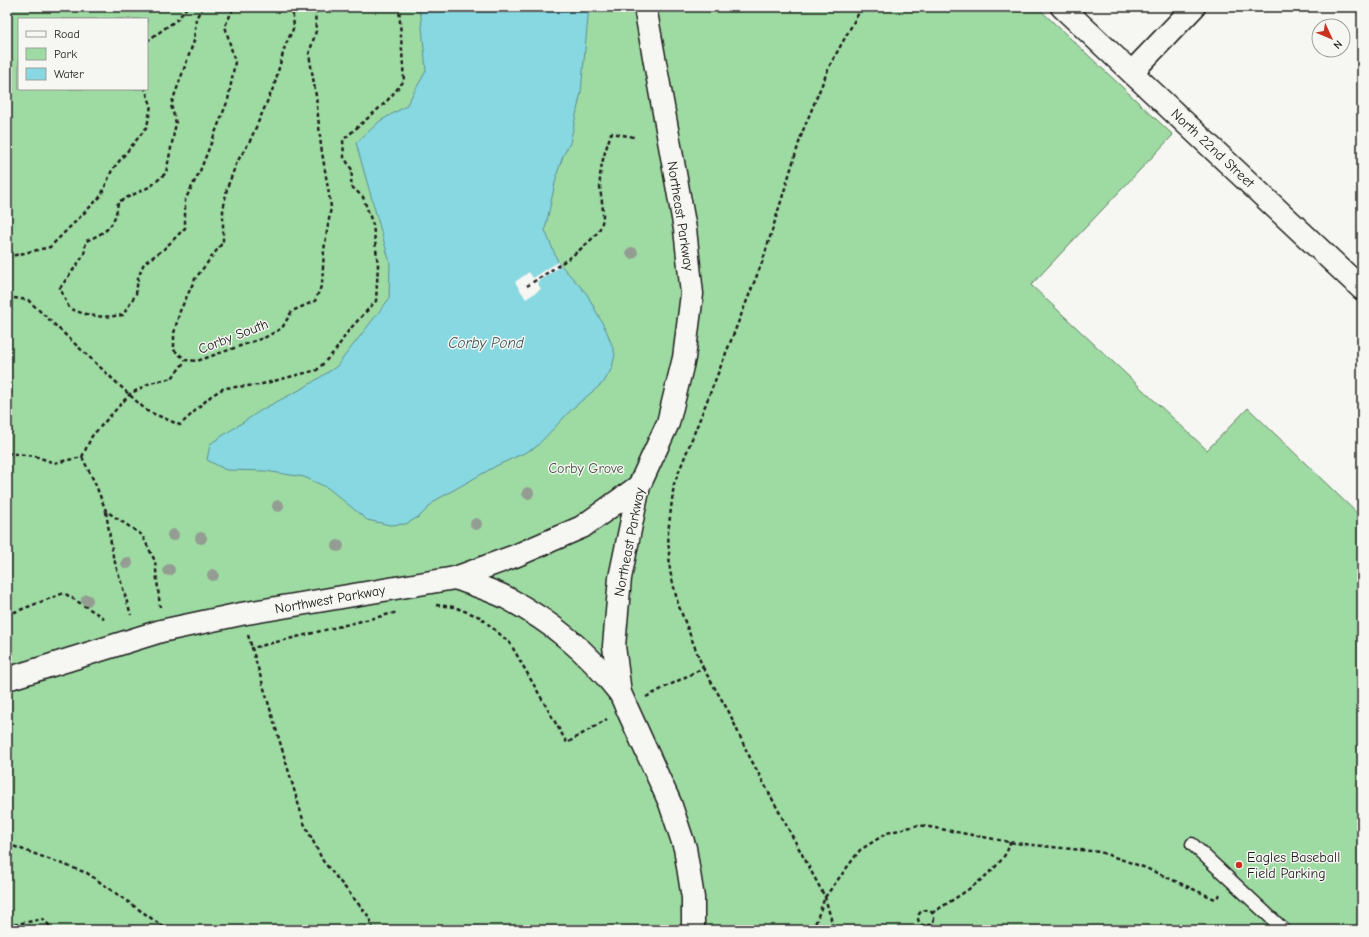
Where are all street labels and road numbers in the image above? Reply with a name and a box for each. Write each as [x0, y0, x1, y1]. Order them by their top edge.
street label: North 22nd Street [1167, 105, 1259, 192]
street label: Northeast Parkway [663, 160, 698, 273]
street label: Corby South [196, 315, 271, 358]
street label: Northeast Parkway [611, 485, 649, 598]
street label: Northwest Parkway [274, 581, 387, 618]

